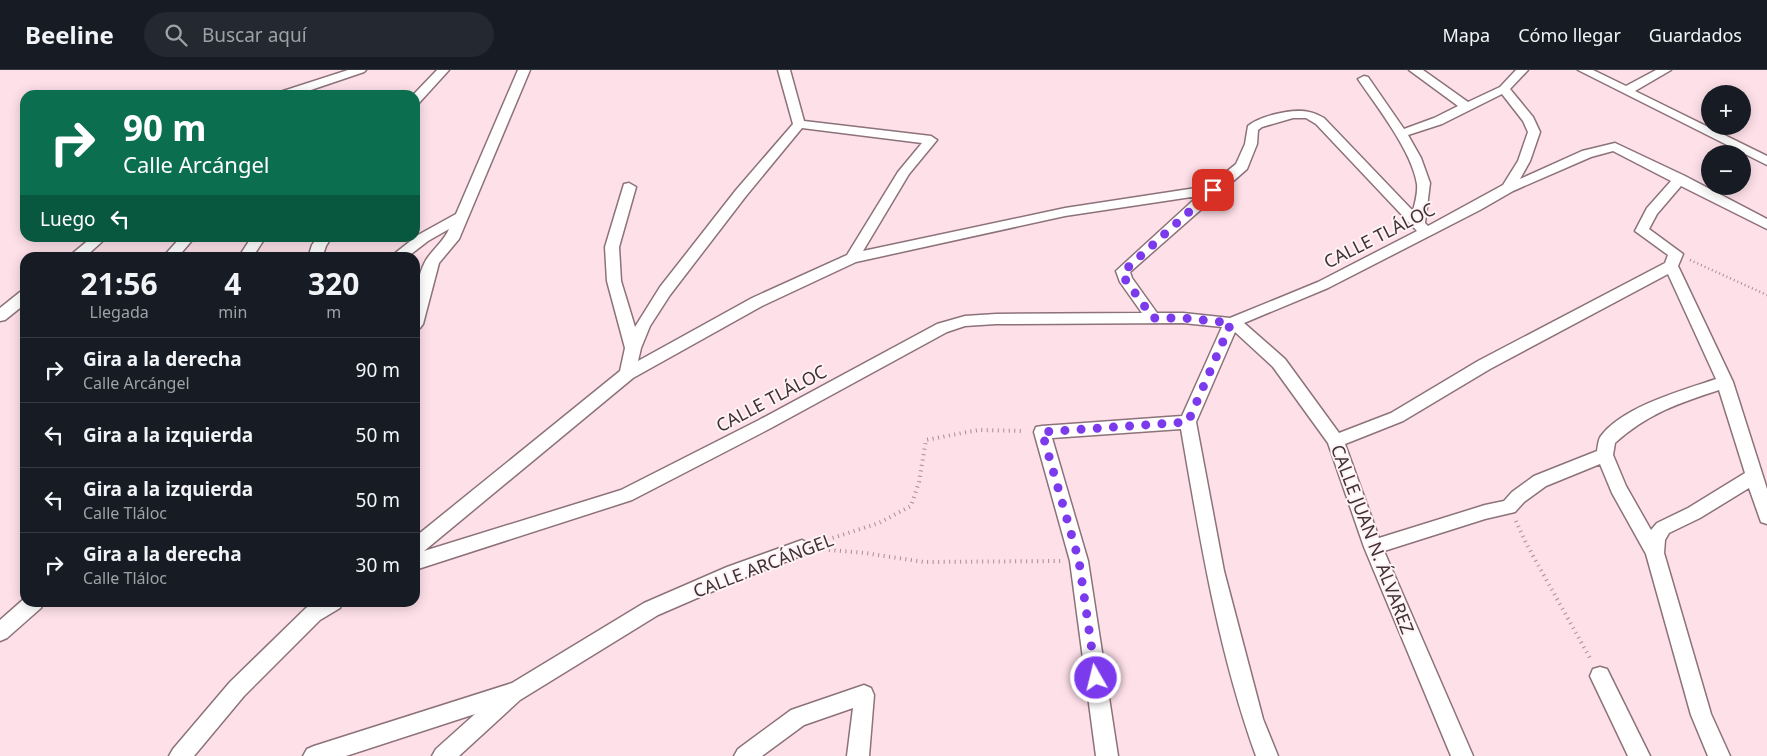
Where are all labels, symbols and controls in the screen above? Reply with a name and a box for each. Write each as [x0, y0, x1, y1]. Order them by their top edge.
search box [144, 12, 494, 57]
text: Beeline [25, 18, 114, 51]
icon: search [162, 21, 190, 49]
text: Buscar aquí [202, 22, 307, 48]
text: Mapa [1443, 23, 1490, 47]
text: Cómo llegar [1518, 23, 1621, 47]
text: Guardados [1649, 23, 1742, 47]
map controls [1701, 85, 1751, 195]
button: + [1701, 85, 1751, 135]
text: 90 m [123, 104, 206, 151]
icon: right [40, 110, 105, 175]
button: − [1701, 145, 1751, 195]
text: Calle Arcángel [123, 149, 270, 179]
pin [1192, 169, 1234, 211]
icon: arrive [1199, 176, 1227, 204]
street label: CALLE TLÁLOC [1319, 197, 1439, 273]
icon: left [106, 205, 134, 233]
text: Luego [40, 206, 96, 232]
text: 21:56 [81, 263, 158, 304]
text: 4 [224, 263, 241, 304]
text: 320 [308, 263, 359, 304]
text: Llegada [90, 301, 149, 323]
text: min [218, 301, 247, 323]
text: m [326, 301, 341, 323]
text: Gira a la derecha [83, 346, 242, 372]
icon: right [40, 356, 68, 384]
text: 90 m [356, 357, 400, 383]
street label: CALLE TLÁLOC [712, 359, 830, 437]
text: Calle Arcángel [83, 372, 190, 394]
icon: left [40, 421, 68, 449]
text: Gira a la izquierda [83, 422, 253, 448]
text: 50 m [356, 422, 400, 448]
street label: CALLE JUAN N. ÁLVAREZ [1326, 441, 1420, 637]
text: Gira a la izquierda [83, 476, 253, 502]
icon: left [40, 486, 68, 514]
text: 50 m [356, 487, 400, 513]
text: Calle Tláloc [83, 502, 167, 524]
street label: CALLE ARCÁNGEL [690, 527, 836, 603]
text: Gira a la derecha [83, 541, 242, 567]
icon: right [40, 551, 68, 579]
text: 30 m [356, 552, 400, 578]
text: Calle Tláloc [83, 567, 167, 589]
position arrow [1069, 651, 1121, 703]

